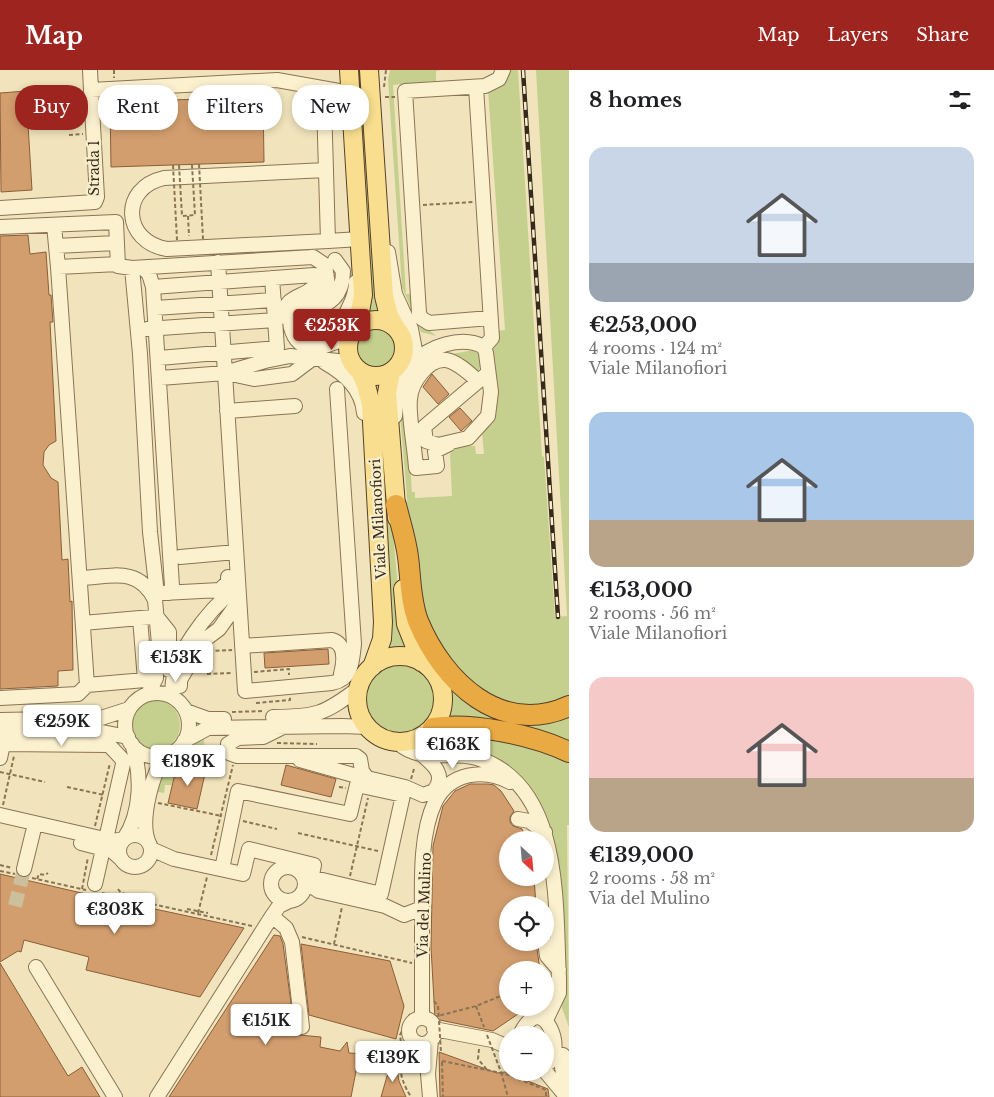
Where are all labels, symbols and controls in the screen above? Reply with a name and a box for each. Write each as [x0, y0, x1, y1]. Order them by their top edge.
text: Map [25, 21, 83, 50]
text: Map [758, 24, 799, 46]
text: Layers [827, 24, 888, 46]
text: Share [916, 24, 969, 46]
chip: Buy [15, 85, 88, 130]
chip: Rent [98, 85, 178, 130]
chip: Filters [188, 85, 282, 130]
chip: New [292, 85, 369, 130]
icon: filters [946, 86, 974, 114]
text: 8 homes [589, 87, 682, 113]
street label: Strada 1 [85, 140, 103, 196]
icon: home [737, 180, 827, 270]
pin: €253K [297, 308, 367, 351]
text: €253,000 [589, 312, 697, 338]
text: €253K [304, 315, 360, 335]
text: 4 rooms · 124 m² [589, 338, 722, 358]
text: Viale Milanofiori [589, 358, 727, 378]
icon: home [737, 445, 827, 535]
street label: Viale Milanofiori [366, 458, 390, 581]
text: €153,000 [589, 577, 693, 603]
text: 2 rooms · 56 m² [589, 603, 716, 623]
text: Viale Milanofiori [589, 623, 727, 643]
pin: €153K [141, 640, 211, 683]
text: €153K [150, 647, 202, 667]
pin: €259K [27, 704, 97, 747]
icon: home [737, 710, 827, 800]
text: €259K [34, 711, 90, 731]
pin: €163K [418, 728, 488, 770]
text: €163K [426, 734, 480, 754]
pin: €189K [153, 744, 223, 787]
text: €189K [161, 751, 215, 771]
north arrow [499, 831, 554, 886]
map controls [499, 831, 554, 1081]
text: €139,000 [589, 842, 694, 868]
street label: Via del Mulino [413, 852, 435, 959]
text: 2 rooms · 58 m² [589, 868, 715, 888]
text: Via del Mulino [589, 888, 710, 908]
pin: €303K [80, 892, 150, 935]
button: locate [499, 896, 554, 951]
text: €303K [86, 899, 144, 919]
button: + [499, 961, 554, 1016]
pin: €151K [231, 1004, 301, 1046]
text: €151K [242, 1010, 290, 1030]
button: − [499, 1026, 554, 1081]
pin: €139K [358, 1040, 428, 1083]
text: €139K [366, 1047, 420, 1067]

